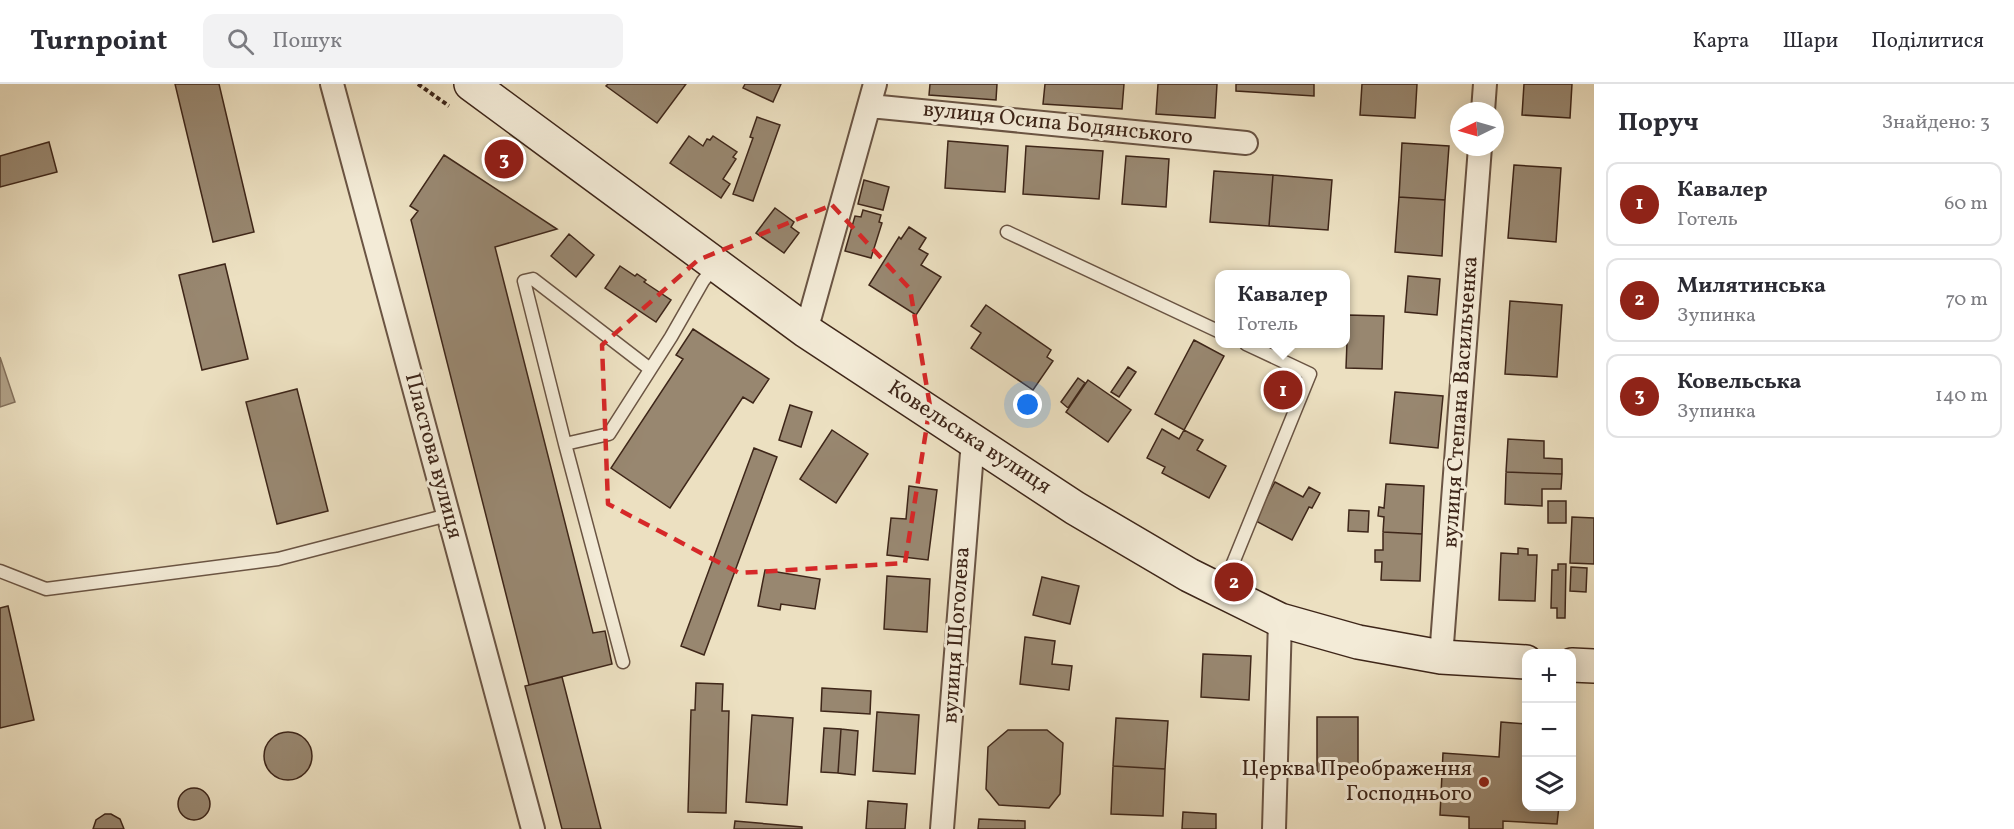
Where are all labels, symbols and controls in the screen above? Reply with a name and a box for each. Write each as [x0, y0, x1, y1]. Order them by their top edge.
search box [203, 14, 623, 68]
text: Turnpoint [30, 22, 167, 61]
icon: search [224, 25, 257, 58]
text: Пошук [272, 26, 342, 57]
text: Карта [1692, 27, 1749, 56]
text: Шари [1782, 27, 1838, 56]
text: Поділитися [1871, 27, 1984, 56]
street label: вулиця Осипа Бодянського [922, 94, 1194, 154]
north arrow [1450, 102, 1504, 156]
text: Поруч [1618, 105, 1699, 141]
text: Знайдено: 3 [1882, 109, 1990, 137]
pin: 3 [484, 136, 524, 182]
text: Кавалер [1677, 175, 1768, 206]
text: 1 [1635, 190, 1644, 218]
text: 60 m [1944, 190, 1988, 218]
text: Готель [1677, 206, 1738, 234]
street label: вулиця Степана Васильченка [1435, 255, 1487, 549]
popup [1215, 270, 1350, 348]
text: Милятинська [1677, 271, 1826, 302]
text: Кавалер [1237, 280, 1328, 311]
text: 2 [1634, 286, 1645, 314]
text: 70 m [1945, 286, 1988, 314]
text: Зупинка [1677, 302, 1756, 330]
text: Готель [1237, 311, 1298, 339]
text: Ковельська [1677, 367, 1802, 398]
pin: 1 [1264, 368, 1302, 412]
street label: Пластова вулиця [396, 370, 470, 542]
street label: Ковельська вулиця [881, 373, 1057, 503]
text: 3 [1634, 382, 1645, 410]
text: 140 m [1935, 382, 1988, 410]
your location [1013, 390, 1042, 419]
text: Зупинка [1677, 398, 1756, 426]
street label: вулиця Щоголева [935, 546, 979, 724]
pin: 2 [1214, 560, 1254, 604]
map controls [1522, 649, 1576, 811]
button: + [1522, 649, 1576, 703]
button: − [1522, 703, 1576, 757]
place label: Церква Преображення Господнього [1241, 754, 1472, 810]
button: layers [1522, 757, 1576, 811]
marker: Церква Преображення Господнього [1477, 775, 1491, 789]

